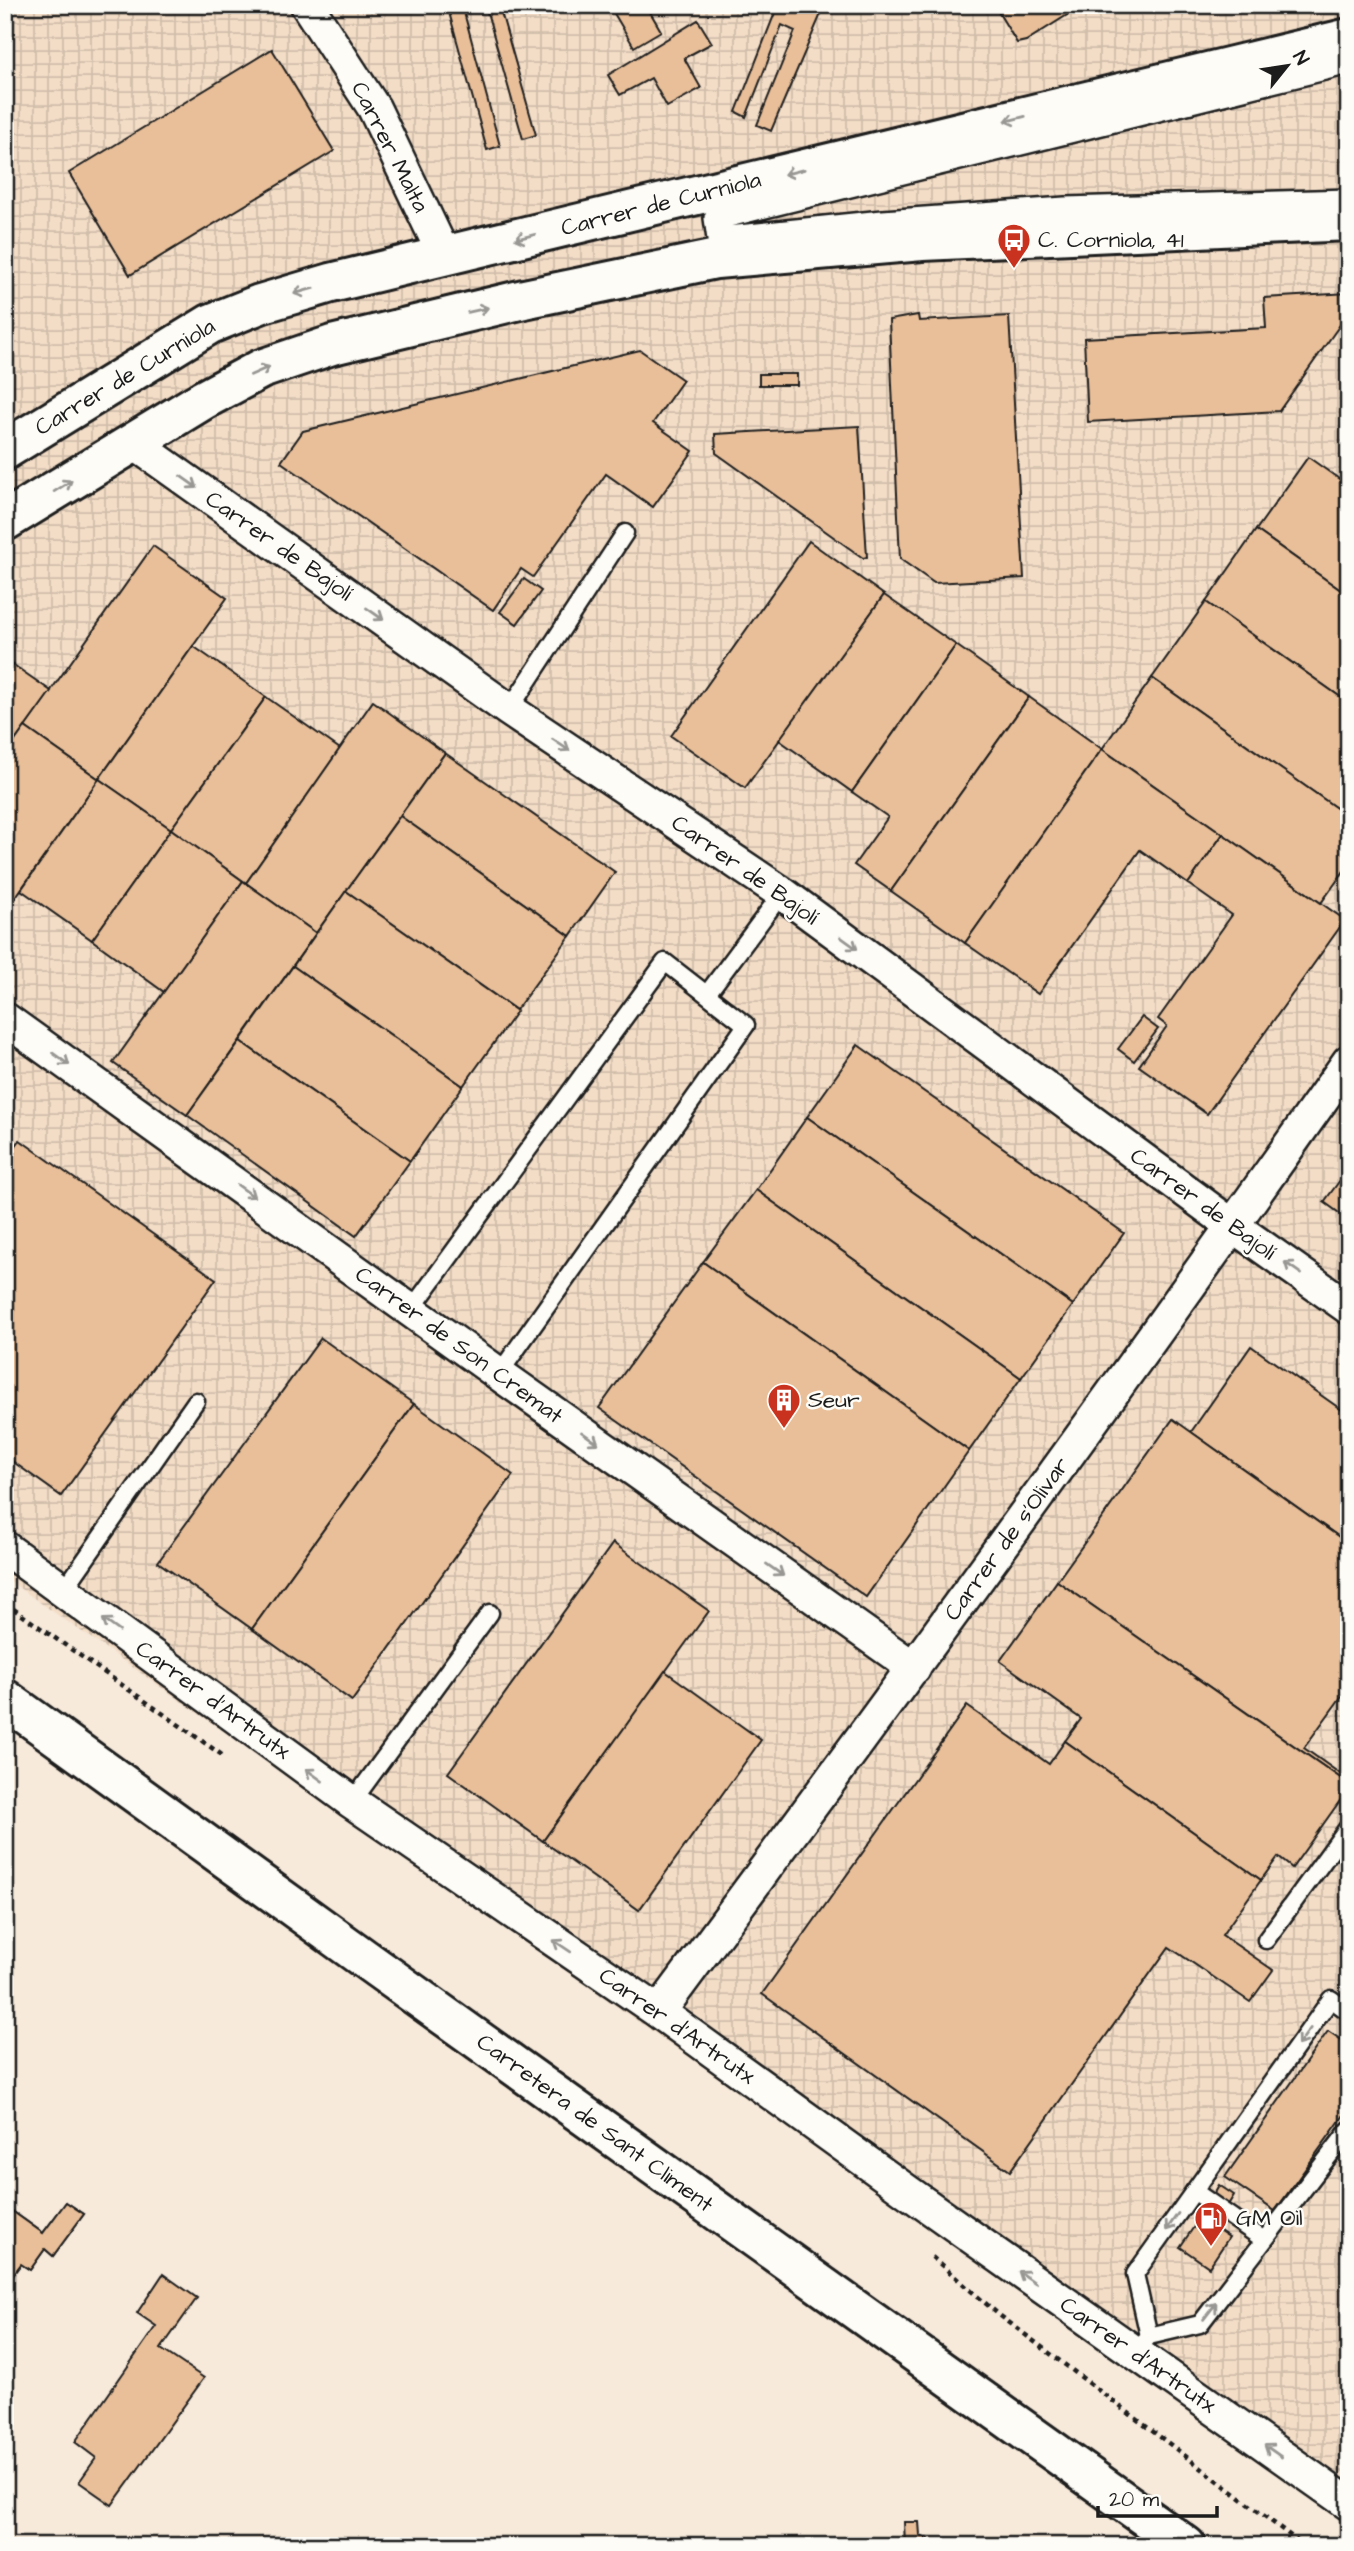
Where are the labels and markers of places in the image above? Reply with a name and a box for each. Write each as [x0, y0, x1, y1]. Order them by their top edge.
bus stop icon: C. Corniola, 41 [995, 221, 1033, 270]
place label: C. Corniola, 41 [1038, 224, 1184, 256]
building icon: Seur [765, 1381, 803, 1430]
place label: Seur [808, 1384, 860, 1416]
fuel station icon: GM Oil [1192, 2199, 1230, 2248]
place label: GM Oil [1236, 2202, 1303, 2234]

